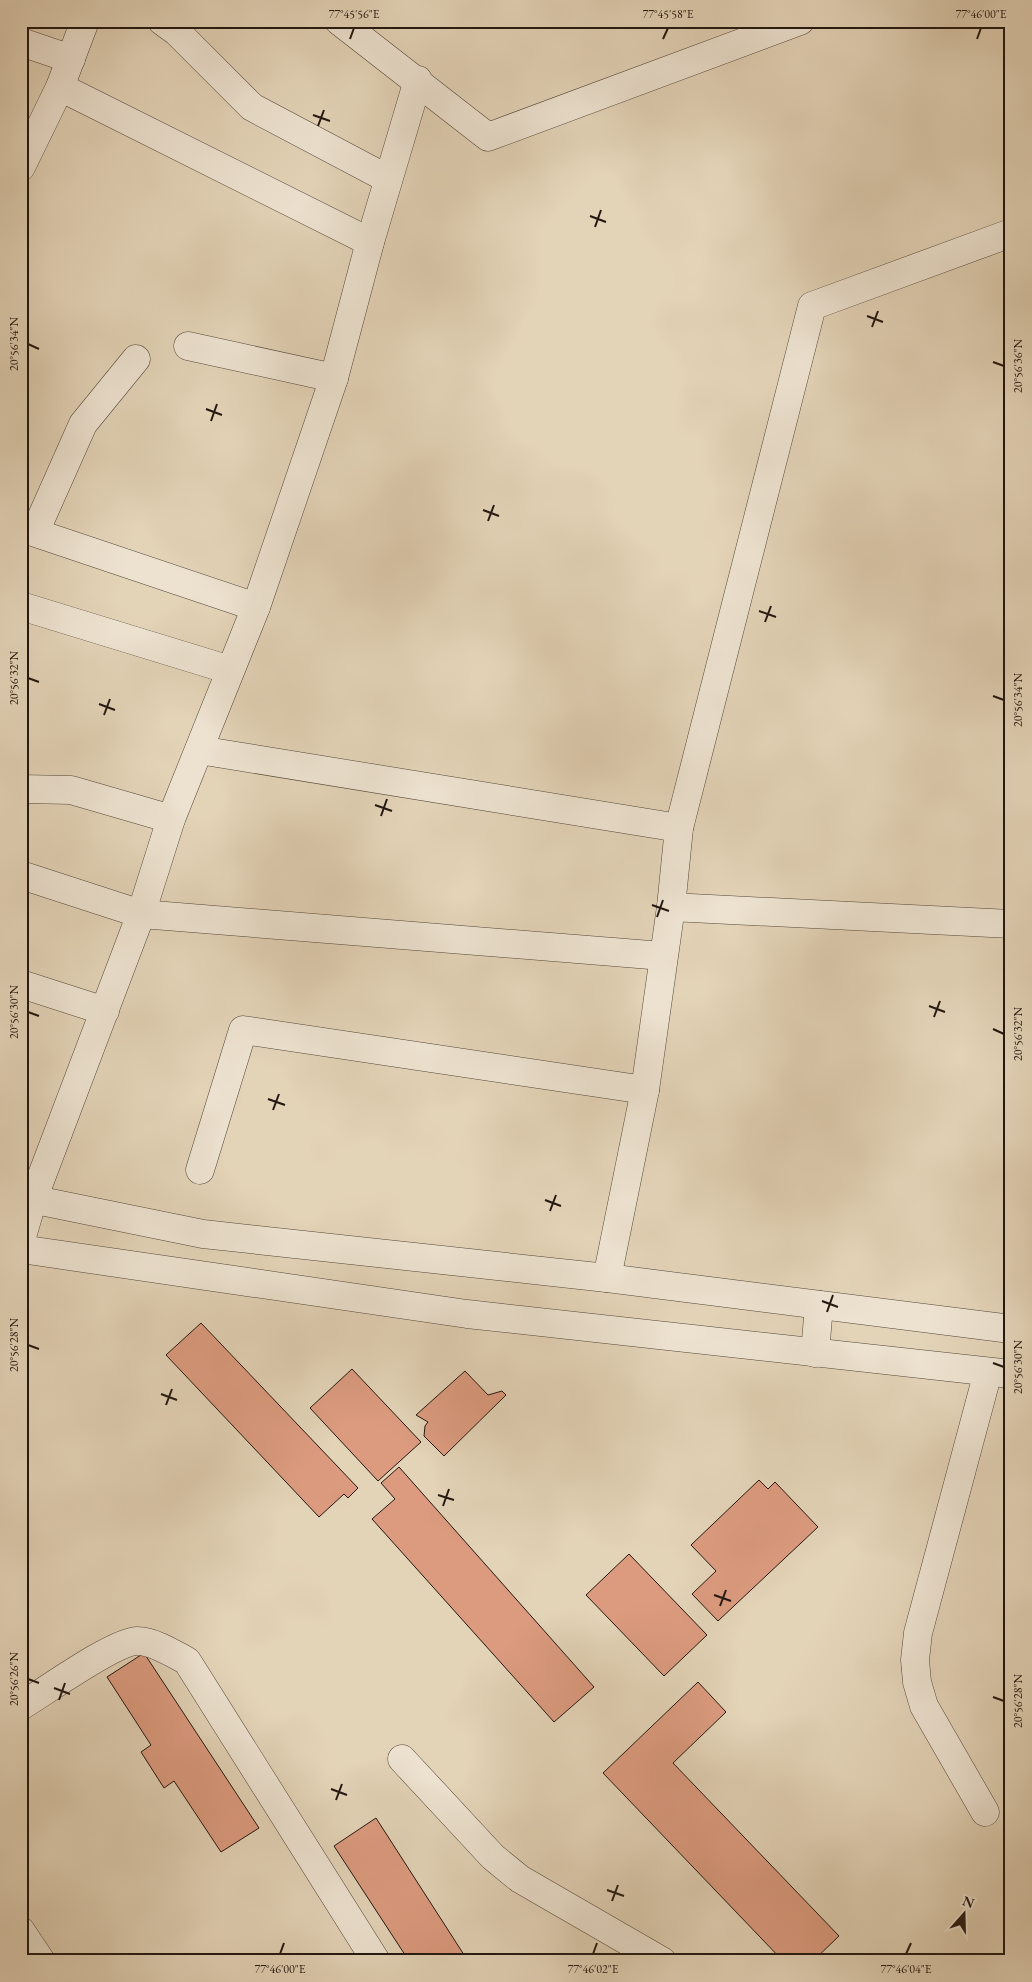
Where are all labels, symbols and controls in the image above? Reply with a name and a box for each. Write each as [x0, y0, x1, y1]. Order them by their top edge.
text: 77°45'56"E [328, 6, 380, 22]
text: 77°45'58"E [642, 6, 694, 22]
text: 77°46'00"E [955, 6, 1007, 22]
text: 20°56'34"N [6, 317, 22, 371]
text: 20°56'36"N [1010, 339, 1026, 393]
text: 20°56'32"N [6, 651, 22, 705]
text: 20°56'34"N [1010, 673, 1026, 727]
text: 20°56'30"N [6, 985, 22, 1039]
text: 20°56'32"N [1010, 1007, 1026, 1061]
text: 20°56'28"N [6, 1318, 22, 1372]
text: 20°56'30"N [1010, 1340, 1026, 1394]
text: 20°56'26"N [6, 1652, 22, 1706]
text: 20°56'28"N [1010, 1674, 1026, 1728]
north arrow [940, 1890, 990, 1940]
text: N [960, 1891, 977, 1912]
text: 77°46'00"E [254, 1961, 306, 1977]
text: 77°46'02"E [567, 1961, 619, 1977]
text: 77°46'04"E [880, 1961, 932, 1977]

